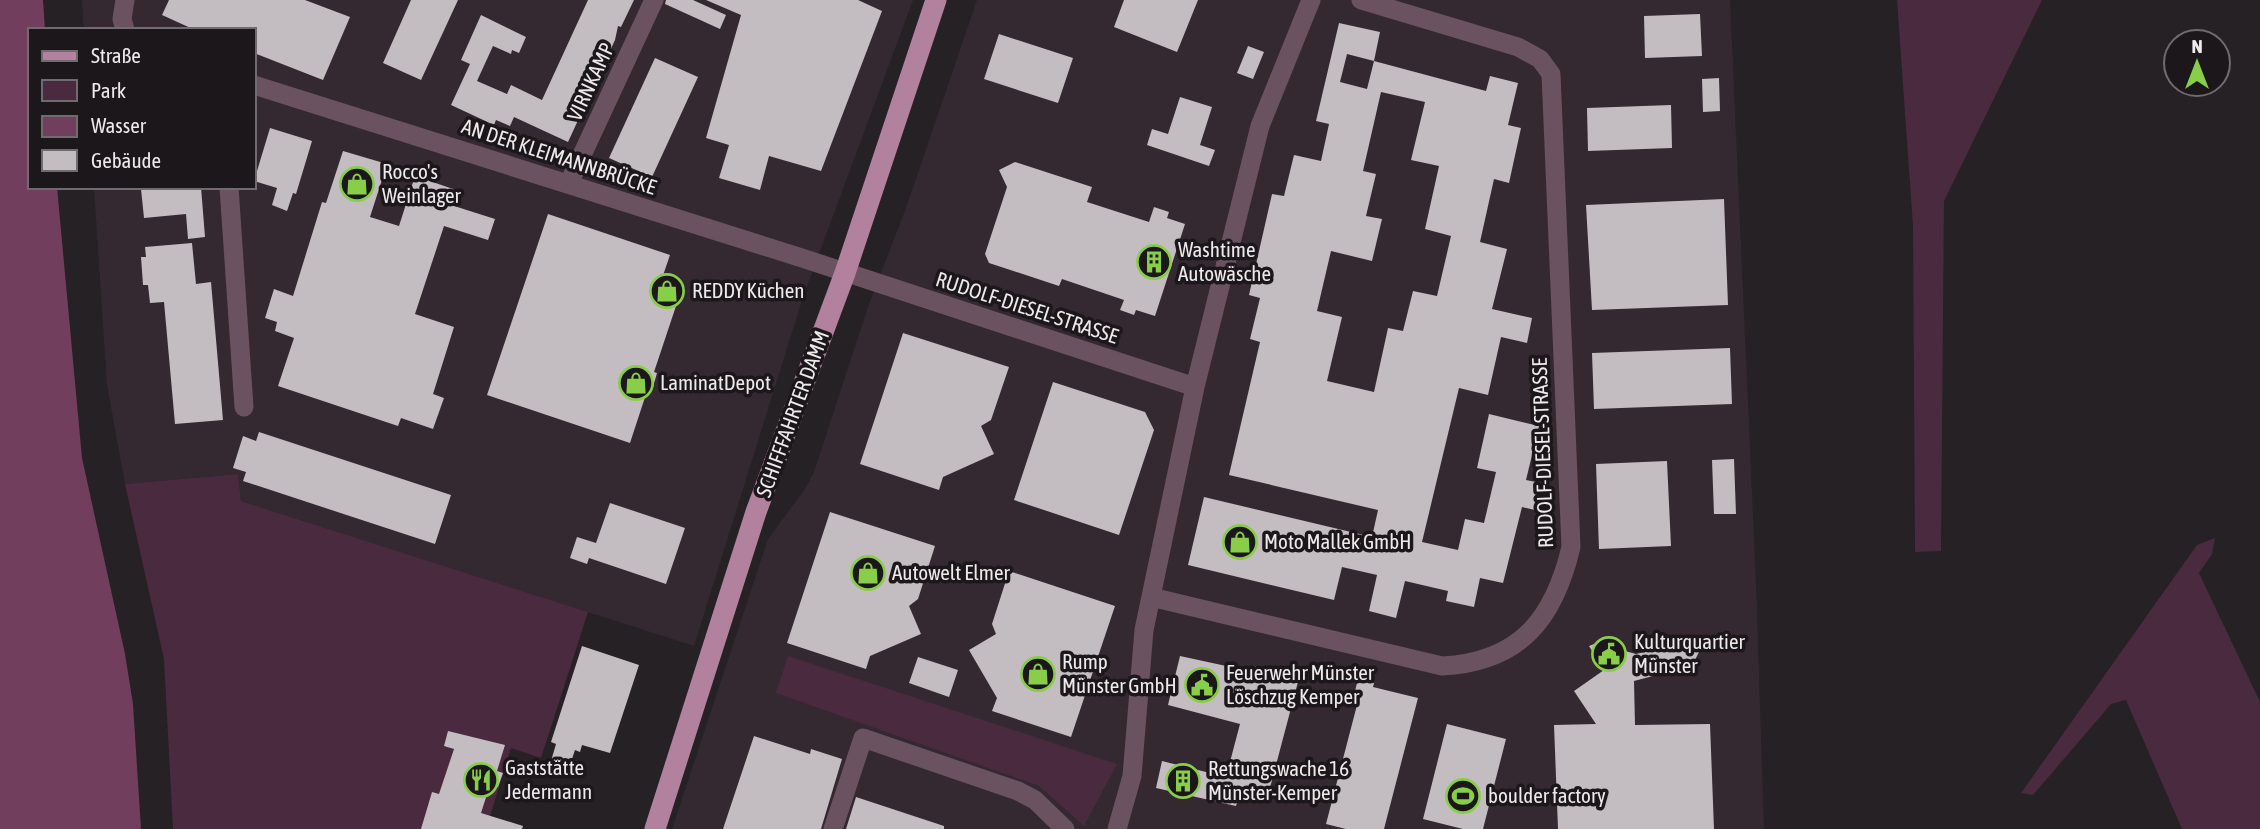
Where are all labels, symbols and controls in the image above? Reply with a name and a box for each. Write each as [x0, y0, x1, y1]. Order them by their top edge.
legend [28, 28, 256, 189]
north arrow [2162, 28, 2232, 98]
text: N [2191, 35, 2203, 57]
street label: VIRNKAMP [562, 39, 619, 124]
text: Straße [91, 43, 141, 67]
text: Park [91, 78, 126, 102]
text: Wasser [91, 113, 147, 137]
street label: AN DER KLEIMANNBRÜCKE [459, 113, 660, 199]
text: Gebäude [91, 148, 161, 172]
place label: Rocco's Weinlager [382, 159, 462, 207]
shop icon: Rocco's Weinlager [338, 165, 376, 203]
place label: Washtime Autowäsche [1178, 237, 1271, 285]
building icon: Washtime Autowäsche [1135, 243, 1173, 281]
street label: RUDOLF-DIESEL-STRASSE [933, 266, 1122, 348]
shop icon: REDDY Küchen [648, 272, 686, 310]
place label: REDDY Küchen [692, 278, 804, 302]
street label: SCHIFFFAHRTER DAMM [751, 327, 833, 500]
street label: RUDOLF-DIESEL-STRASSE [1527, 357, 1557, 549]
shop icon: LaminatDepot [617, 364, 655, 402]
place label: LaminatDepot [660, 370, 771, 394]
shop icon: Moto Mallek GmbH [1221, 523, 1259, 561]
place label: Moto Mallek GmbH [1264, 529, 1411, 553]
shop icon: Autowelt Elmer [849, 554, 887, 592]
place label: Autowelt Elmer [892, 560, 1010, 584]
place label: Kulturquartier Münster [1634, 629, 1745, 677]
public building icon: Kulturquartier Münster [1590, 635, 1628, 673]
place label: Rump Münster GmbH [1062, 649, 1177, 697]
shop icon: Rump Münster GmbH [1019, 655, 1057, 693]
place label: Feuerwehr Münster Löschzug Kemper [1226, 660, 1375, 708]
public building icon: Feuerwehr Münster Löschzug Kemper [1183, 666, 1221, 704]
place label: Gaststätte Jedermann [505, 755, 592, 803]
place label: Rettungswache 16 Münster-Kemper [1208, 756, 1349, 804]
restaurant icon: Gaststätte Jedermann [462, 761, 500, 799]
building icon: Rettungswache 16 Münster-Kemper [1164, 762, 1202, 800]
sports icon: boulder factory [1444, 777, 1482, 815]
place label: boulder factory [1488, 783, 1606, 807]

